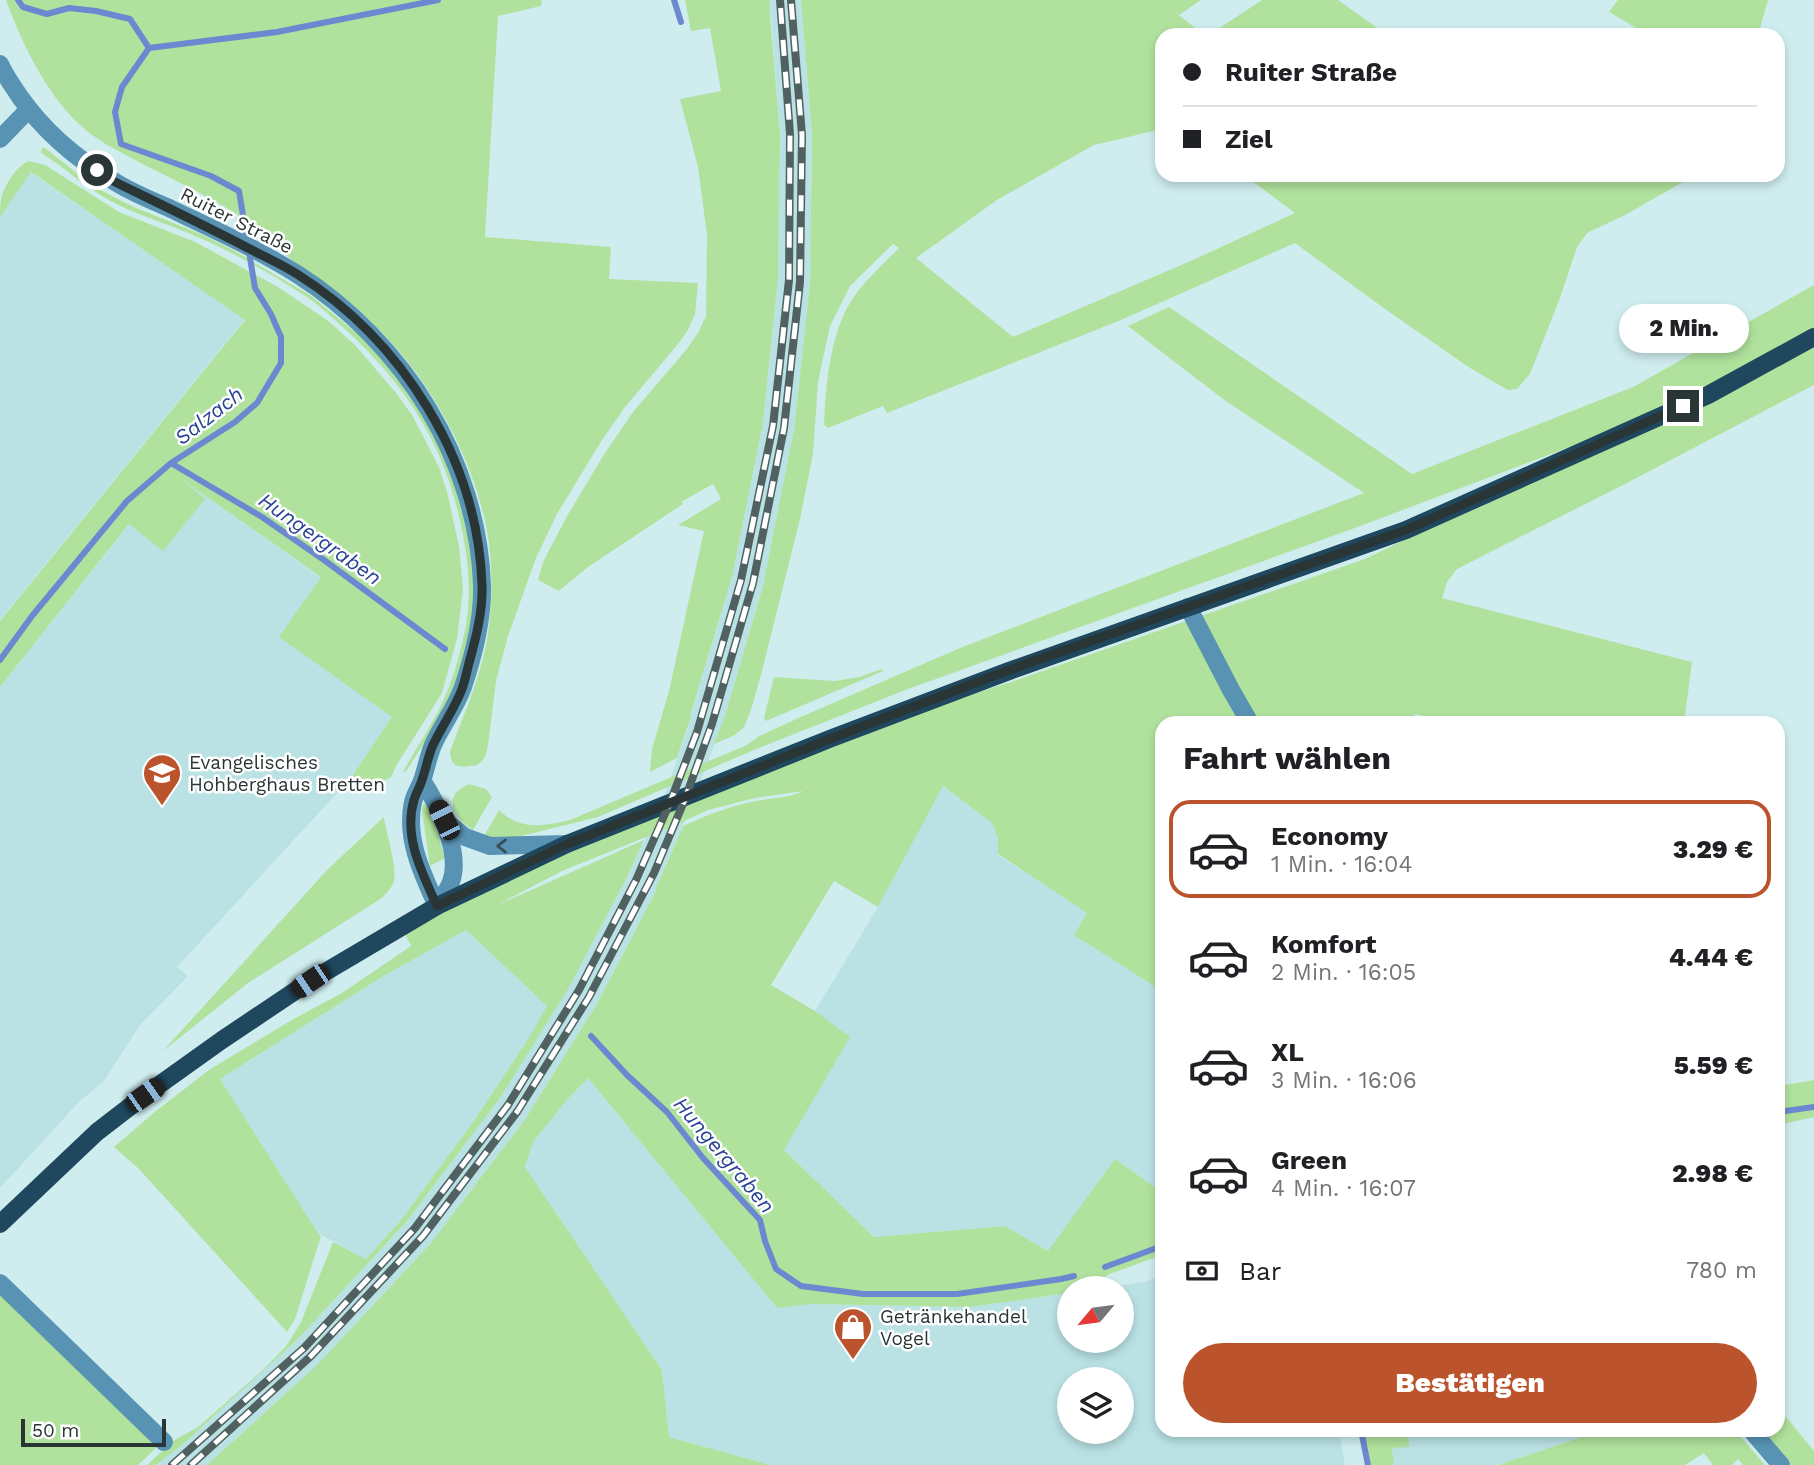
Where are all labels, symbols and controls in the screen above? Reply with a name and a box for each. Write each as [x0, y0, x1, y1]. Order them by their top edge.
text: Ruiter Straße [1225, 57, 1397, 87]
text: Ziel [1225, 124, 1273, 154]
route start [81, 154, 113, 186]
street label: Ruiter Straße [177, 182, 297, 259]
callout: 2 Min. [1618, 304, 1748, 354]
text: 2 Min. [1649, 315, 1719, 342]
water label: Salzach [170, 381, 248, 450]
route end [1667, 390, 1699, 422]
water label: Hungergraben [254, 487, 386, 590]
text: Fahrt wählen [1183, 739, 1391, 777]
place label: Evangelisches Hohberghaus Bretten [189, 751, 385, 796]
school or university icon: Evangelisches Hohberghaus Bretten [141, 752, 183, 807]
car [426, 797, 463, 843]
icon: car [1187, 818, 1250, 881]
text: Economy [1271, 821, 1388, 851]
text: 3.29 € [1673, 834, 1753, 864]
one-way arrow [496, 838, 507, 854]
text: 1 Min. · 16:04 [1271, 851, 1412, 878]
icon: car [1187, 926, 1250, 989]
text: Komfort [1271, 929, 1376, 959]
text: 4.44 € [1669, 942, 1753, 972]
text: 2 Min. · 16:05 [1271, 959, 1416, 986]
car [287, 961, 334, 1001]
icon: car [1187, 1034, 1250, 1097]
text: XL [1271, 1037, 1304, 1067]
text: 5.59 € [1674, 1050, 1753, 1080]
text: 3 Min. · 16:06 [1271, 1067, 1417, 1094]
car [122, 1074, 169, 1116]
water label: Hungergraben [669, 1092, 780, 1218]
icon: car [1187, 1142, 1250, 1205]
text: Green [1271, 1145, 1347, 1175]
text: 2.98 € [1672, 1158, 1753, 1188]
text: 4 Min. · 16:07 [1271, 1175, 1416, 1202]
icon: cash [1183, 1252, 1221, 1290]
text: Bar [1239, 1256, 1281, 1286]
text: 780 m [1686, 1257, 1757, 1284]
north arrow [1057, 1276, 1134, 1353]
map controls [1057, 1276, 1134, 1444]
place label: Getränkehandel Vogel [880, 1305, 1027, 1350]
shop icon: Getränkehandel Vogel [832, 1306, 874, 1361]
button: Bestätigen [1183, 1343, 1757, 1423]
button: layers [1057, 1367, 1134, 1444]
scale bar [21, 1416, 166, 1448]
text: 50 m [32, 1419, 79, 1442]

